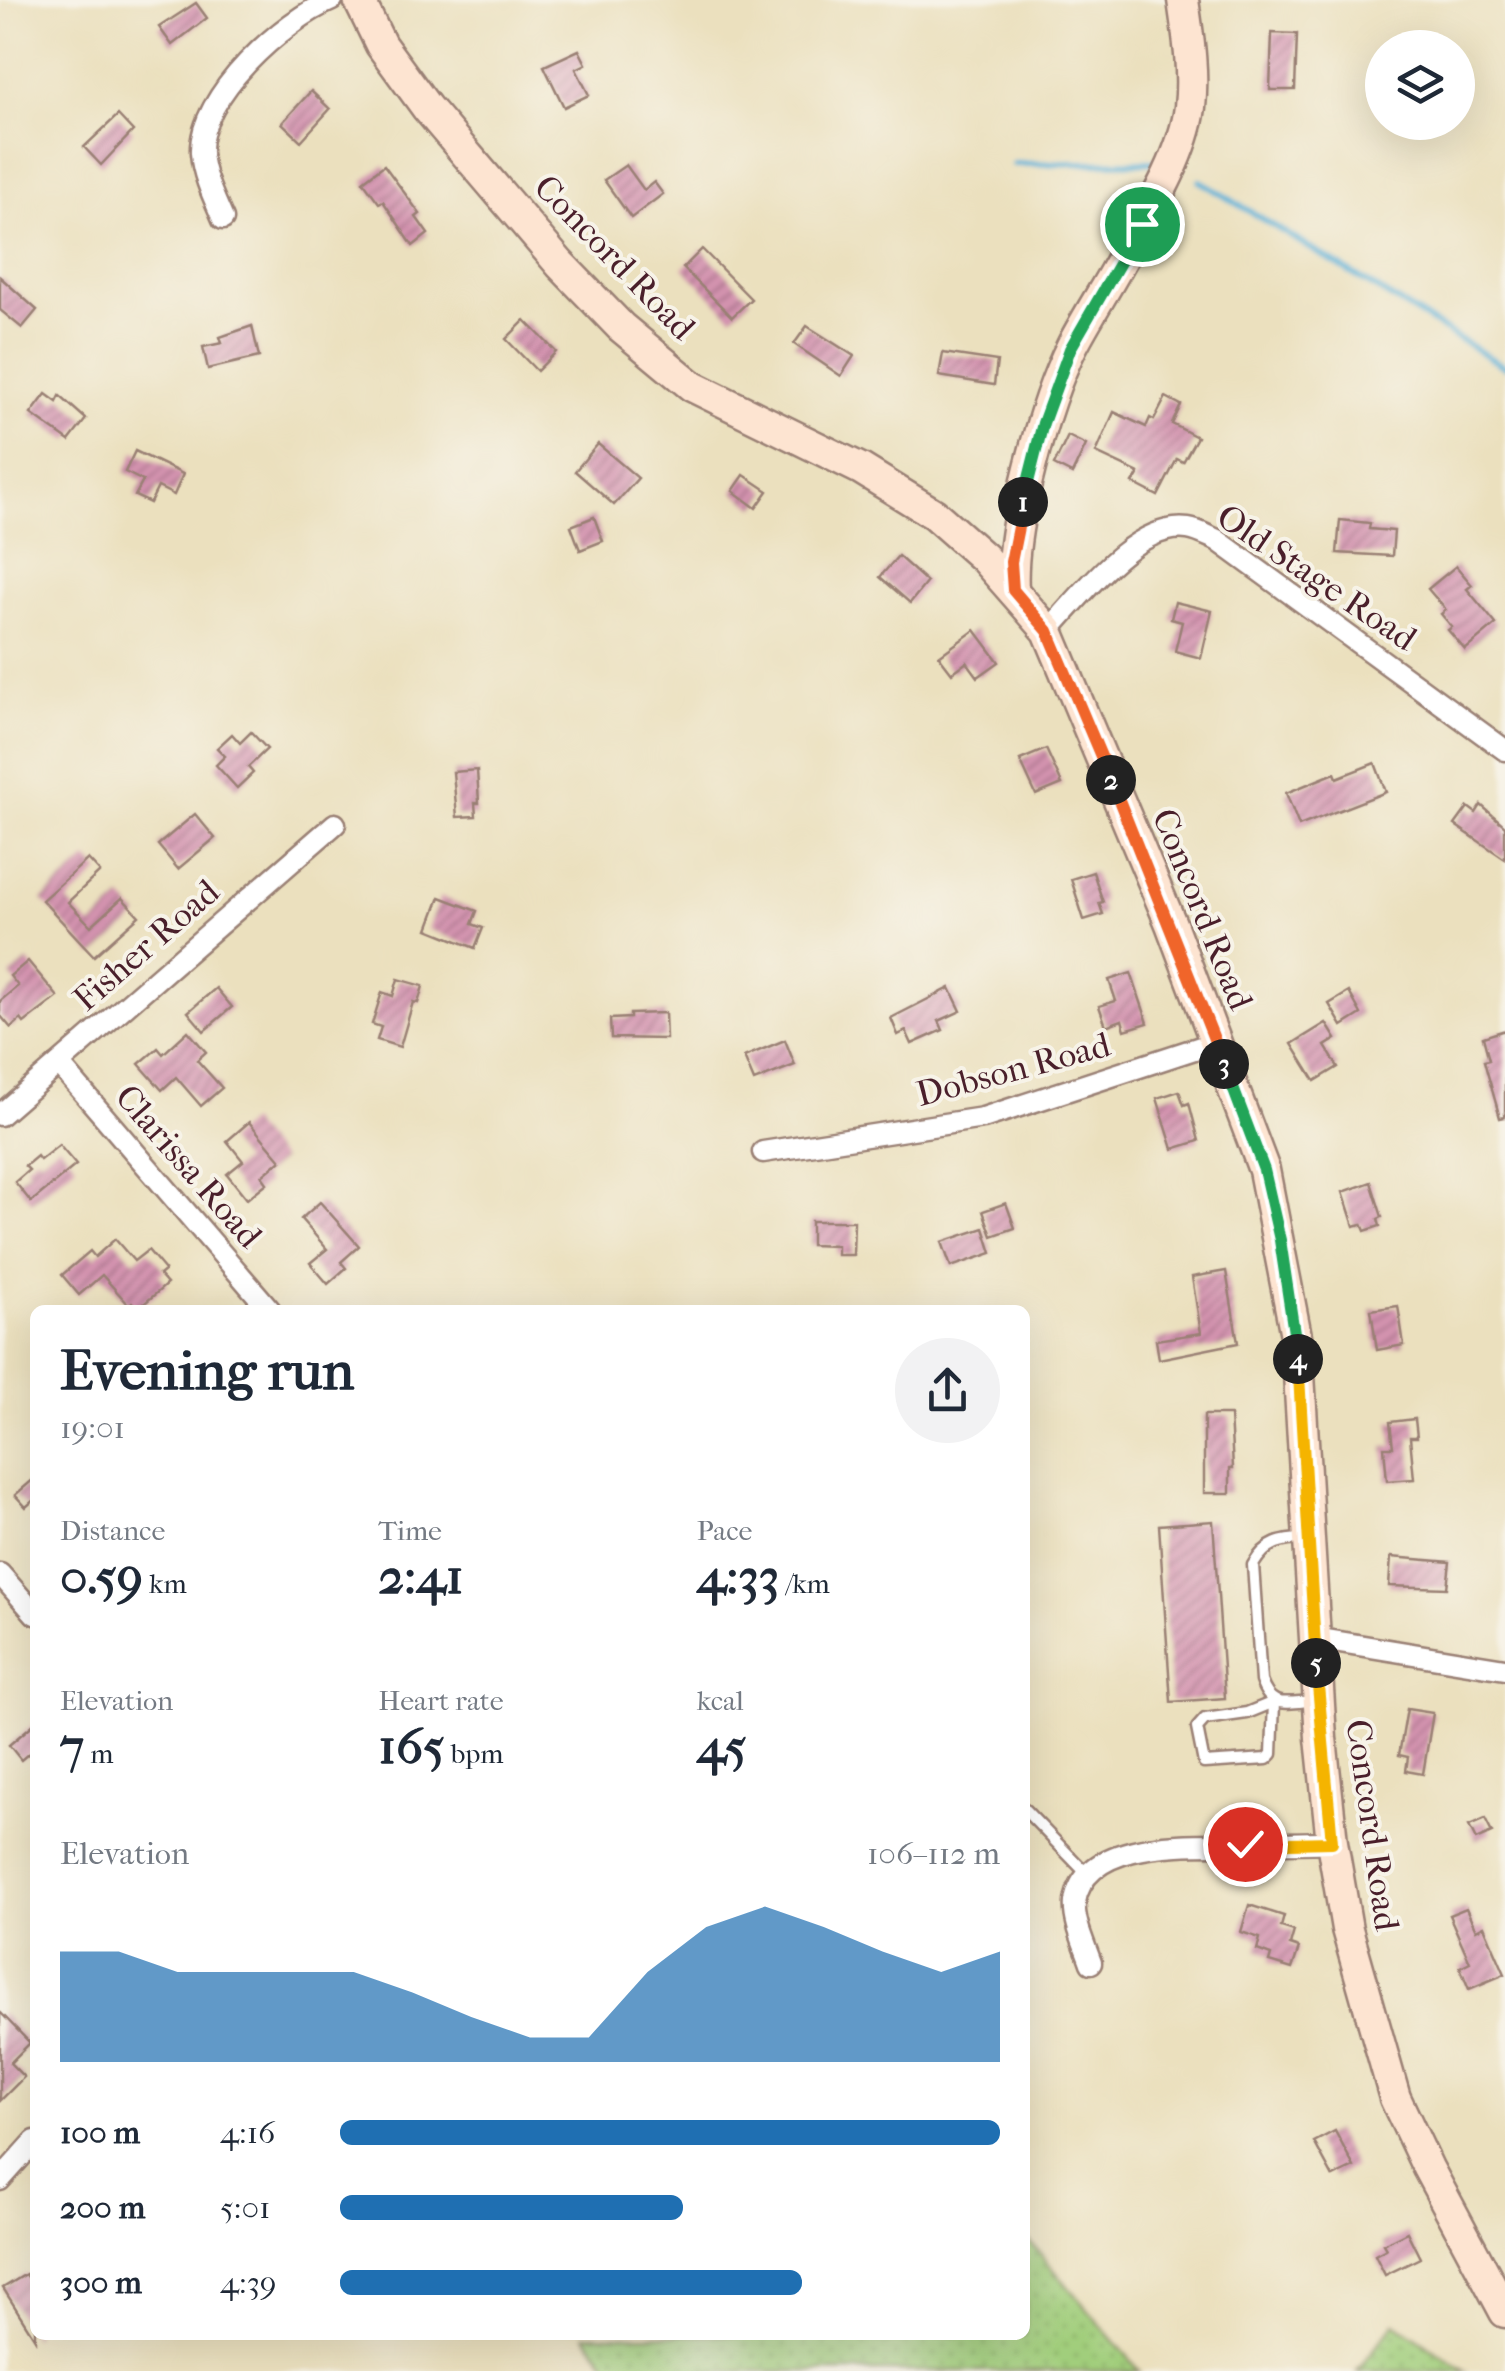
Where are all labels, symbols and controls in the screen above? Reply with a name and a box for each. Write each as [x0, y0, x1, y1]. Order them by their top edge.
map controls [1365, 30, 1475, 140]
button: layers [1365, 30, 1475, 140]
street label: Concord Road [526, 166, 704, 349]
pin [1100, 182, 1185, 267]
icon: arrive [1115, 197, 1170, 252]
pin: 1 [998, 477, 1048, 527]
text: 1 [1018, 485, 1028, 518]
street label: Old Stage Road [1209, 496, 1425, 660]
pin: 2 [1086, 755, 1136, 805]
text: 2 [1104, 763, 1118, 796]
street label: Concord Road [1144, 803, 1262, 1017]
street label: Fisher Road [65, 871, 228, 1020]
street label: Dobson Road [912, 1024, 1115, 1115]
pin: 3 [1199, 1039, 1249, 1089]
text: 3 [1218, 1047, 1230, 1080]
street label: Clarissa Road [107, 1077, 271, 1257]
pin: 4 [1273, 1334, 1323, 1384]
button: share [895, 1338, 1000, 1443]
text: Evening run [60, 1339, 354, 1403]
text: 4 [1290, 1342, 1306, 1375]
text: 19:01 [60, 1409, 125, 1446]
text: Distance [60, 1514, 165, 1547]
text: Time [378, 1514, 442, 1547]
text: Pace [697, 1514, 752, 1547]
text: 0.59 [60, 1547, 143, 1606]
text: 2:41 [378, 1547, 464, 1606]
text: 4:33 [697, 1547, 779, 1606]
text: km [143, 1567, 187, 1600]
text: /km [779, 1567, 830, 1600]
pin: 5 [1291, 1638, 1341, 1688]
text: 5 [1310, 1646, 1322, 1679]
text: Elevation [60, 1684, 173, 1717]
text: Heart rate [378, 1684, 504, 1717]
text: kcal [697, 1684, 744, 1717]
text: 7 [60, 1717, 84, 1776]
text: 165 [378, 1717, 445, 1776]
text: 45 [697, 1717, 747, 1776]
street label: Concord Road [1337, 1717, 1408, 1934]
text: m [84, 1737, 113, 1770]
text: bpm [445, 1737, 504, 1770]
pin [1203, 1802, 1288, 1887]
icon: check [1218, 1817, 1273, 1872]
text: Elevation [60, 1835, 189, 1872]
text: 106–112 m [867, 1835, 1000, 1872]
text: 100 m [60, 2114, 140, 2151]
text: 4:16 [220, 2114, 275, 2151]
text: 200 m [60, 2189, 145, 2226]
text: 5:01 [220, 2189, 270, 2226]
text: 300 m [60, 2264, 142, 2301]
text: 4:39 [220, 2264, 277, 2301]

